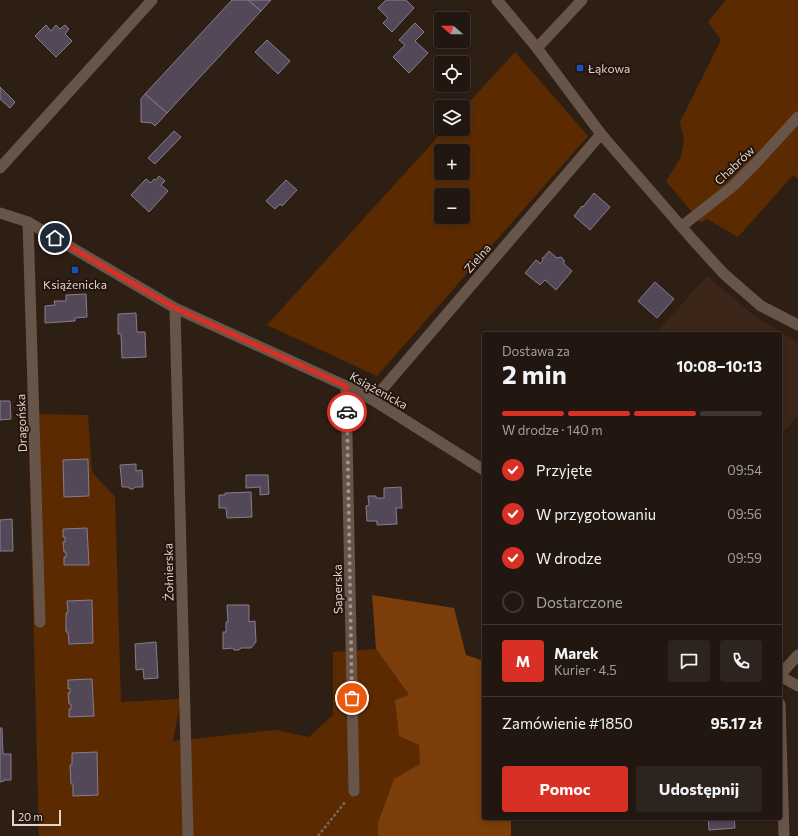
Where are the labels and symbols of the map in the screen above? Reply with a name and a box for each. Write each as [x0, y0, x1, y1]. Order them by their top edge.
north arrow [434, 12, 470, 48]
place label: Łąkowa [587, 61, 630, 75]
marker: Łąkowa [575, 63, 585, 73]
street label: Chabrów [711, 142, 757, 187]
pin [38, 221, 72, 255]
street label: Zielna [461, 241, 493, 275]
marker: Książenicka [70, 265, 80, 275]
place label: Książenicka [43, 277, 107, 291]
street label: Książenicka [348, 368, 410, 412]
courier [327, 392, 367, 432]
street label: Dragońska [13, 394, 29, 452]
street label: Żołnierska [160, 543, 176, 601]
street label: Saperska [330, 564, 344, 614]
pin [335, 681, 369, 715]
scale bar [12, 808, 61, 827]

